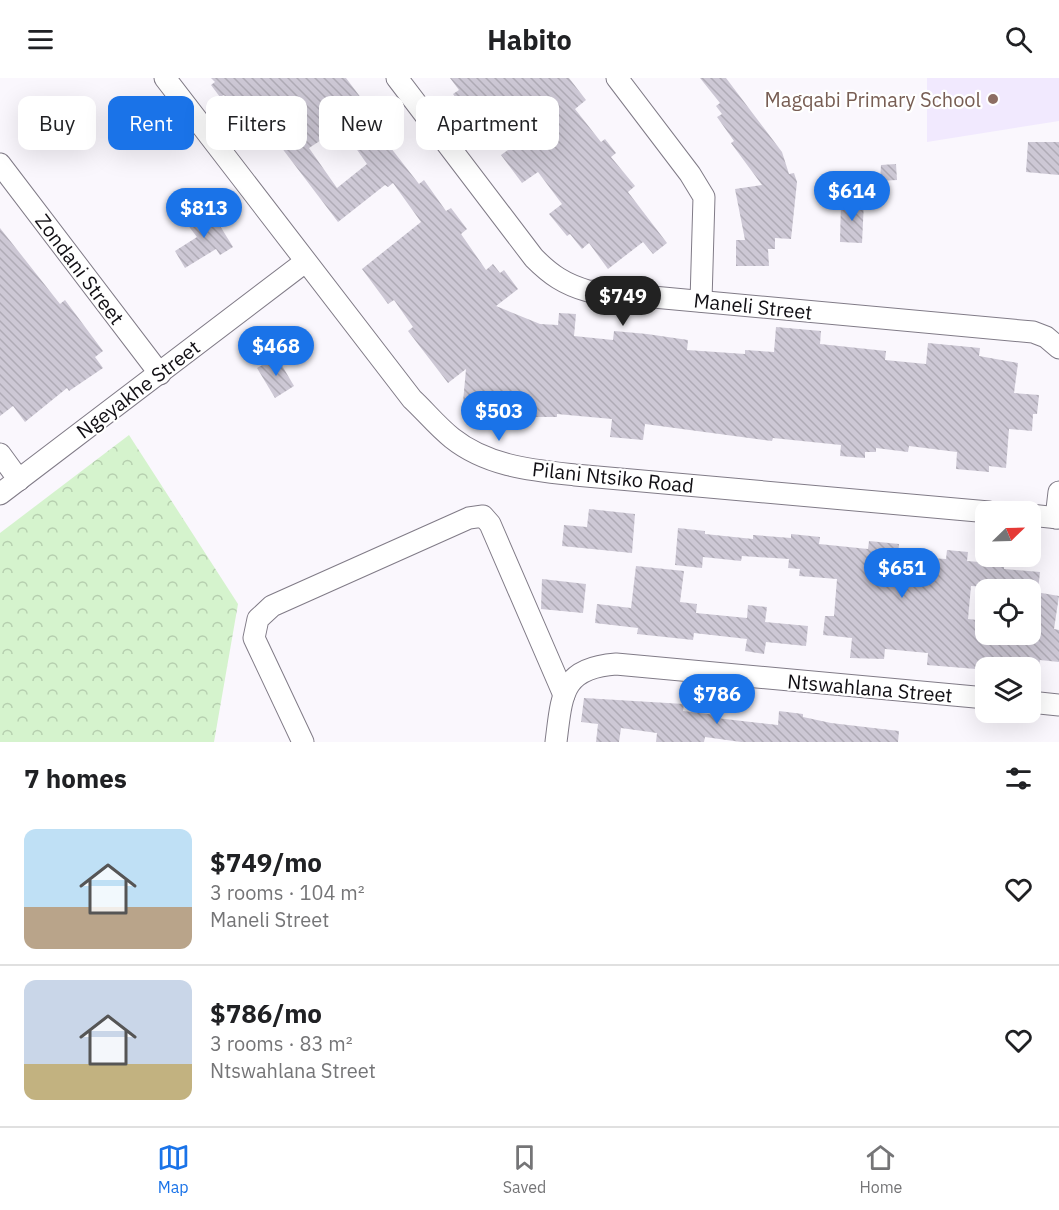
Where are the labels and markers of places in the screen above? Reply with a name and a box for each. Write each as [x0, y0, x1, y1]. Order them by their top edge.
place label: Magqabi Primary School [765, 86, 981, 113]
marker: Magqabi Primary School [986, 92, 1000, 106]
pin: $614 [816, 171, 888, 222]
pin: $813 [168, 188, 240, 239]
pin: $749 [587, 276, 659, 327]
pin: $468 [240, 326, 312, 377]
pin: $503 [463, 391, 535, 442]
pin: $651 [866, 548, 938, 599]
pin: $786 [681, 674, 753, 725]

